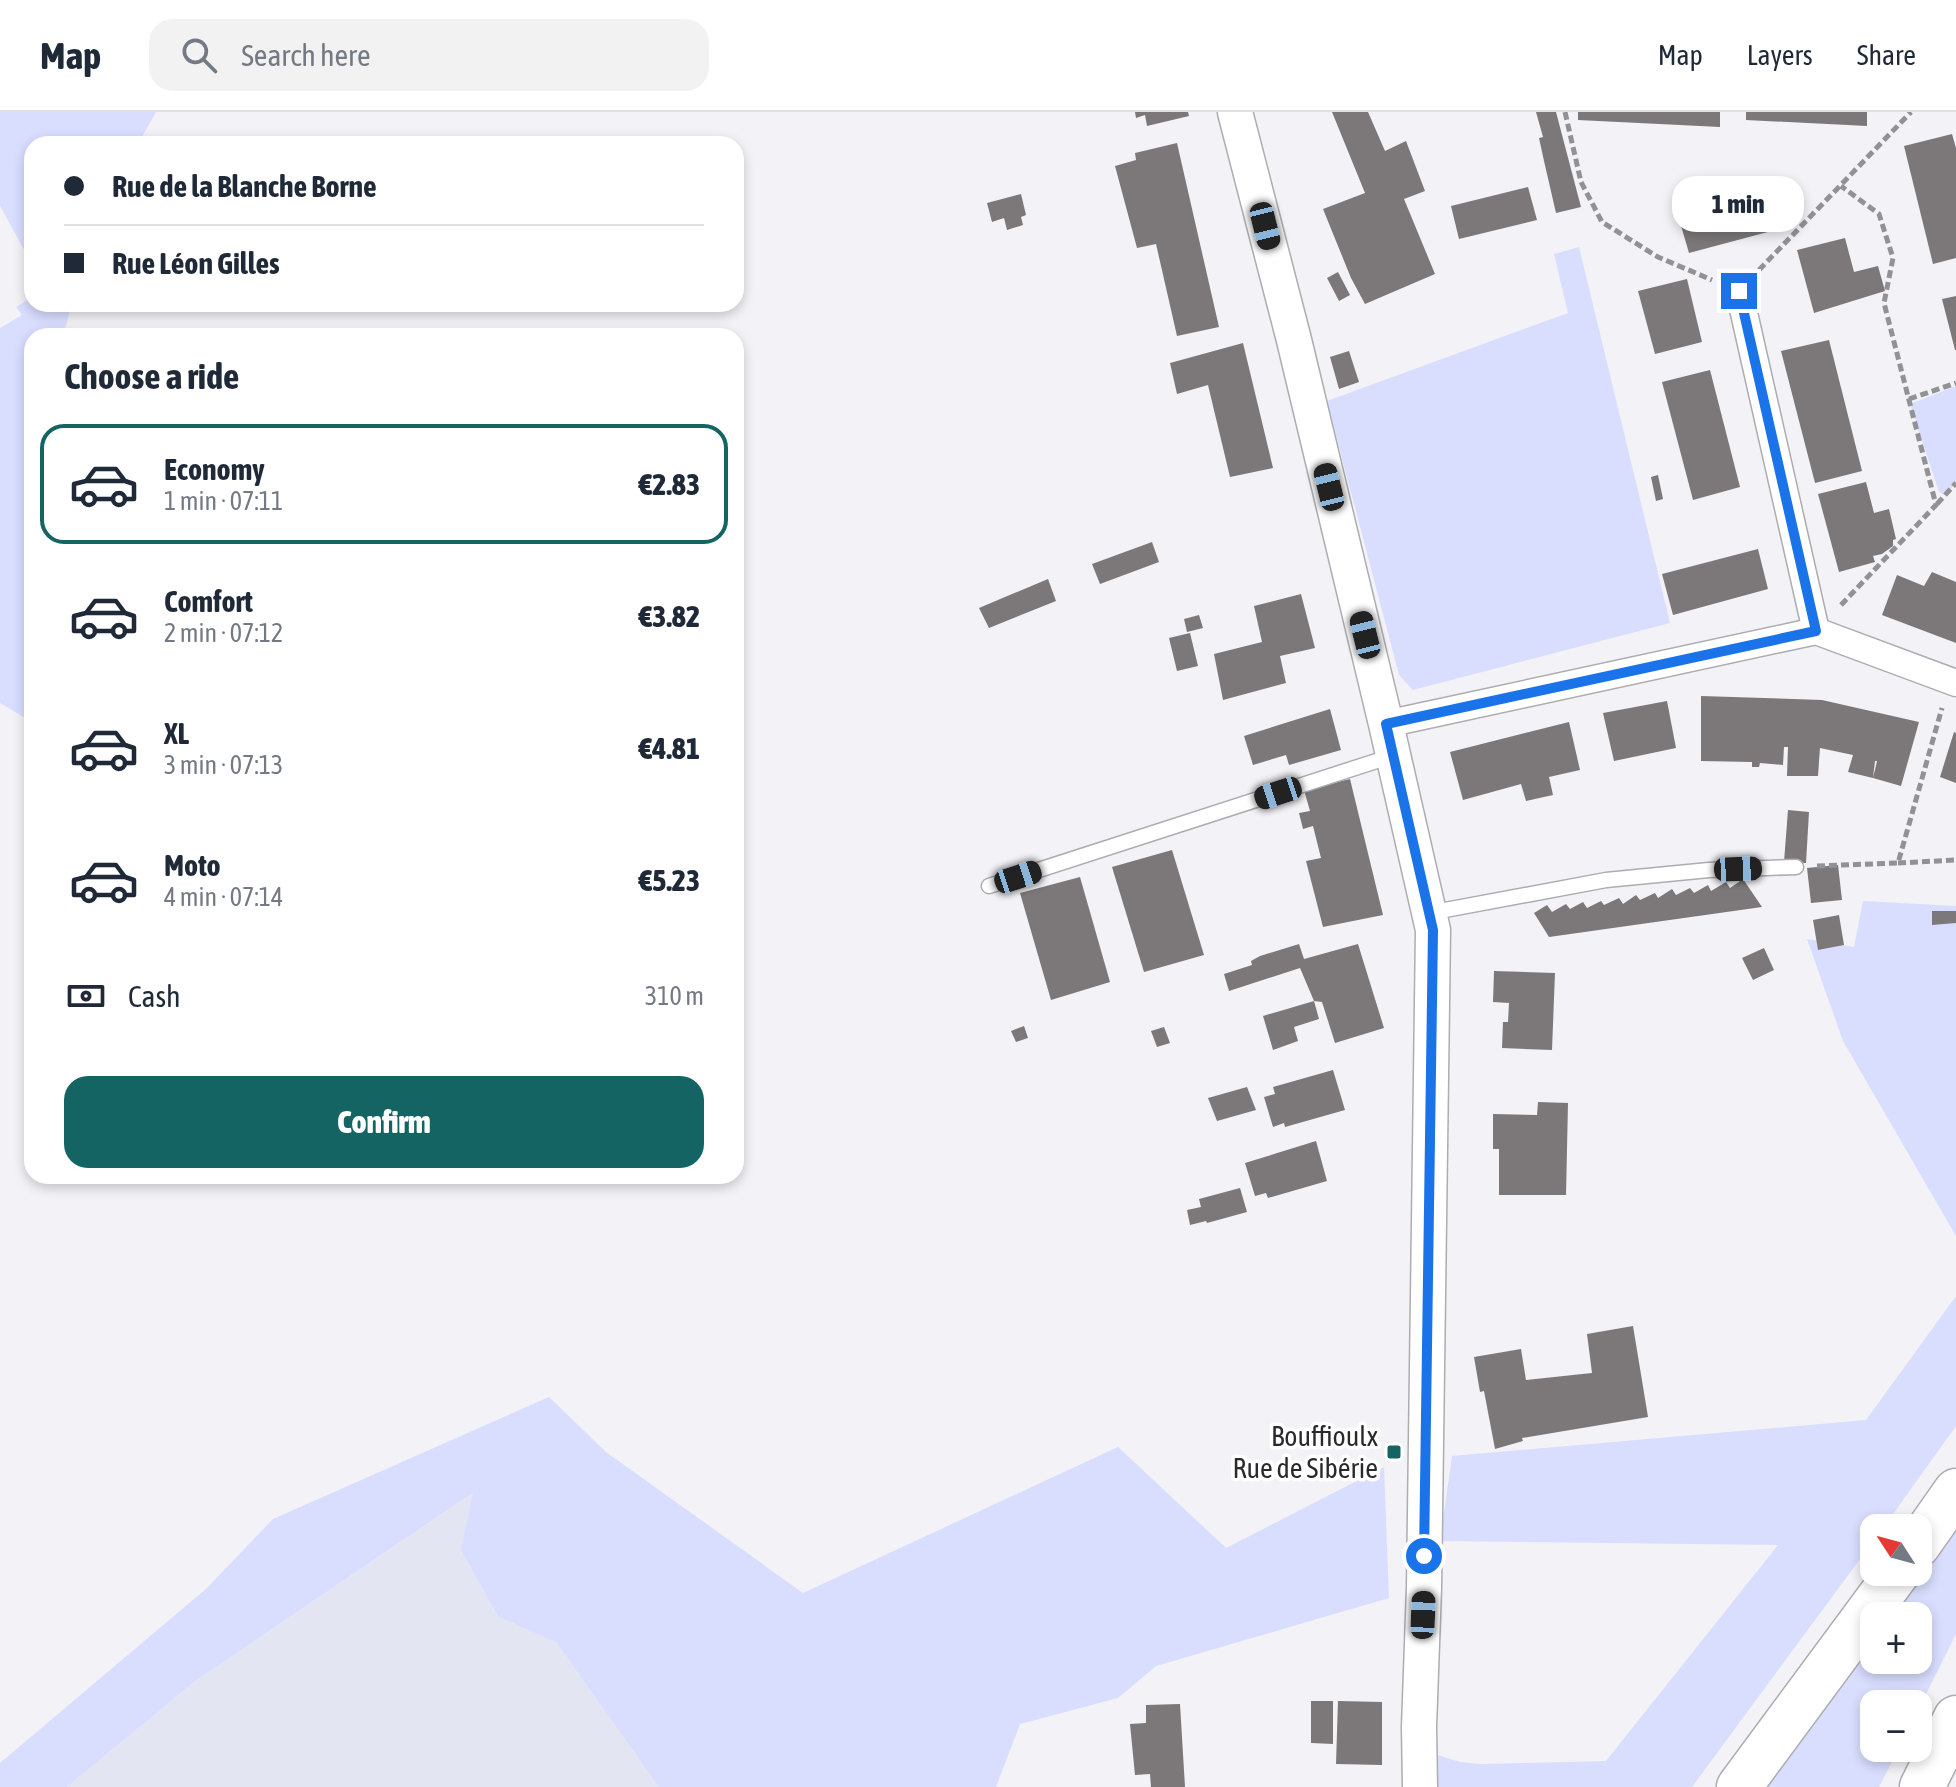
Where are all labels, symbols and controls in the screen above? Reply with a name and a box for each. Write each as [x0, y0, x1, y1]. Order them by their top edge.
search box [149, 19, 709, 91]
icon: search [177, 33, 221, 77]
text: Map [40, 34, 101, 77]
text: Search here [241, 38, 371, 72]
text: Map [1658, 39, 1703, 71]
text: Layers [1747, 39, 1813, 71]
text: Share [1857, 39, 1916, 71]
text: Rue de la Blanche Borne [112, 169, 377, 203]
callout: 1 min [1673, 175, 1805, 231]
text: 1 min [1711, 189, 1765, 219]
car [1248, 200, 1282, 252]
text: Rue Léon Gilles [112, 246, 280, 280]
route end [1721, 273, 1757, 309]
text: Choose a ride [64, 355, 239, 397]
icon: car [68, 448, 140, 520]
text: Economy [164, 452, 265, 486]
car [1312, 461, 1346, 513]
text: €2.83 [639, 467, 700, 501]
text: 1 min · 07:11 [164, 486, 283, 516]
icon: car [68, 580, 140, 652]
text: Comfort [164, 584, 253, 618]
text: €3.82 [639, 599, 700, 633]
car [1348, 609, 1382, 661]
text: 2 min · 07:12 [164, 618, 283, 648]
icon: car [68, 712, 140, 784]
text: XL [164, 716, 189, 750]
text: €4.81 [639, 731, 700, 765]
text: 3 min · 07:13 [164, 750, 283, 780]
car [1251, 774, 1305, 812]
icon: car [68, 844, 140, 916]
text: Moto [164, 848, 221, 882]
car [1714, 856, 1762, 882]
car [991, 858, 1045, 896]
text: €5.23 [639, 863, 700, 897]
text: 4 min · 07:14 [164, 882, 283, 912]
icon: cash [64, 974, 108, 1018]
text: Cash [128, 979, 181, 1013]
text: 310 m [645, 981, 704, 1011]
button: Confirm [64, 1076, 704, 1168]
place label: Bouffioulx Rue de Sibérie [1233, 1420, 1378, 1484]
marker: Bouffioulx Rue de Sibérie [1385, 1443, 1403, 1461]
north arrow [1860, 1514, 1932, 1586]
map controls [1860, 1514, 1932, 1762]
route start [1406, 1538, 1442, 1574]
car [1410, 1591, 1436, 1639]
button: + [1860, 1602, 1932, 1674]
button: − [1860, 1690, 1932, 1762]

